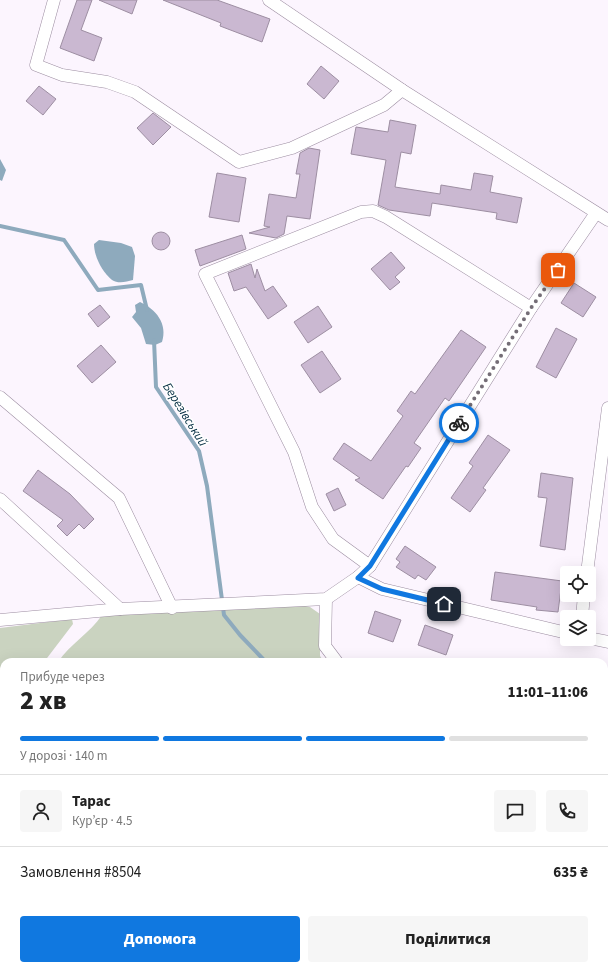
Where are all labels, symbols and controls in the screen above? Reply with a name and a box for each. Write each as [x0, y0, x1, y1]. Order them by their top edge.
pin [541, 253, 575, 287]
icon: bag [547, 259, 569, 281]
water label: Березівський [158, 379, 212, 450]
courier [439, 403, 479, 443]
icon: bike [448, 412, 470, 434]
map controls [560, 566, 596, 646]
button: locate [560, 566, 596, 602]
pin [427, 587, 461, 621]
icon: home [433, 593, 455, 615]
button: layers [560, 610, 596, 646]
text: Прибуде через [20, 668, 105, 686]
text: 2 хв [20, 682, 67, 719]
text: 11:01–11:06 [507, 682, 588, 703]
text: У дорозі · 140 m [20, 747, 108, 765]
button: person [20, 790, 62, 832]
button: chat [494, 790, 536, 832]
button: phone [546, 790, 588, 832]
text: Тарас [72, 791, 111, 812]
text: Кур’єр · 4.5 [72, 812, 132, 830]
text: Замовлення #8504 [20, 862, 141, 883]
text: 635 ₴ [553, 862, 588, 883]
button: Допомога [20, 916, 300, 962]
button: Поділитися [308, 916, 588, 962]

